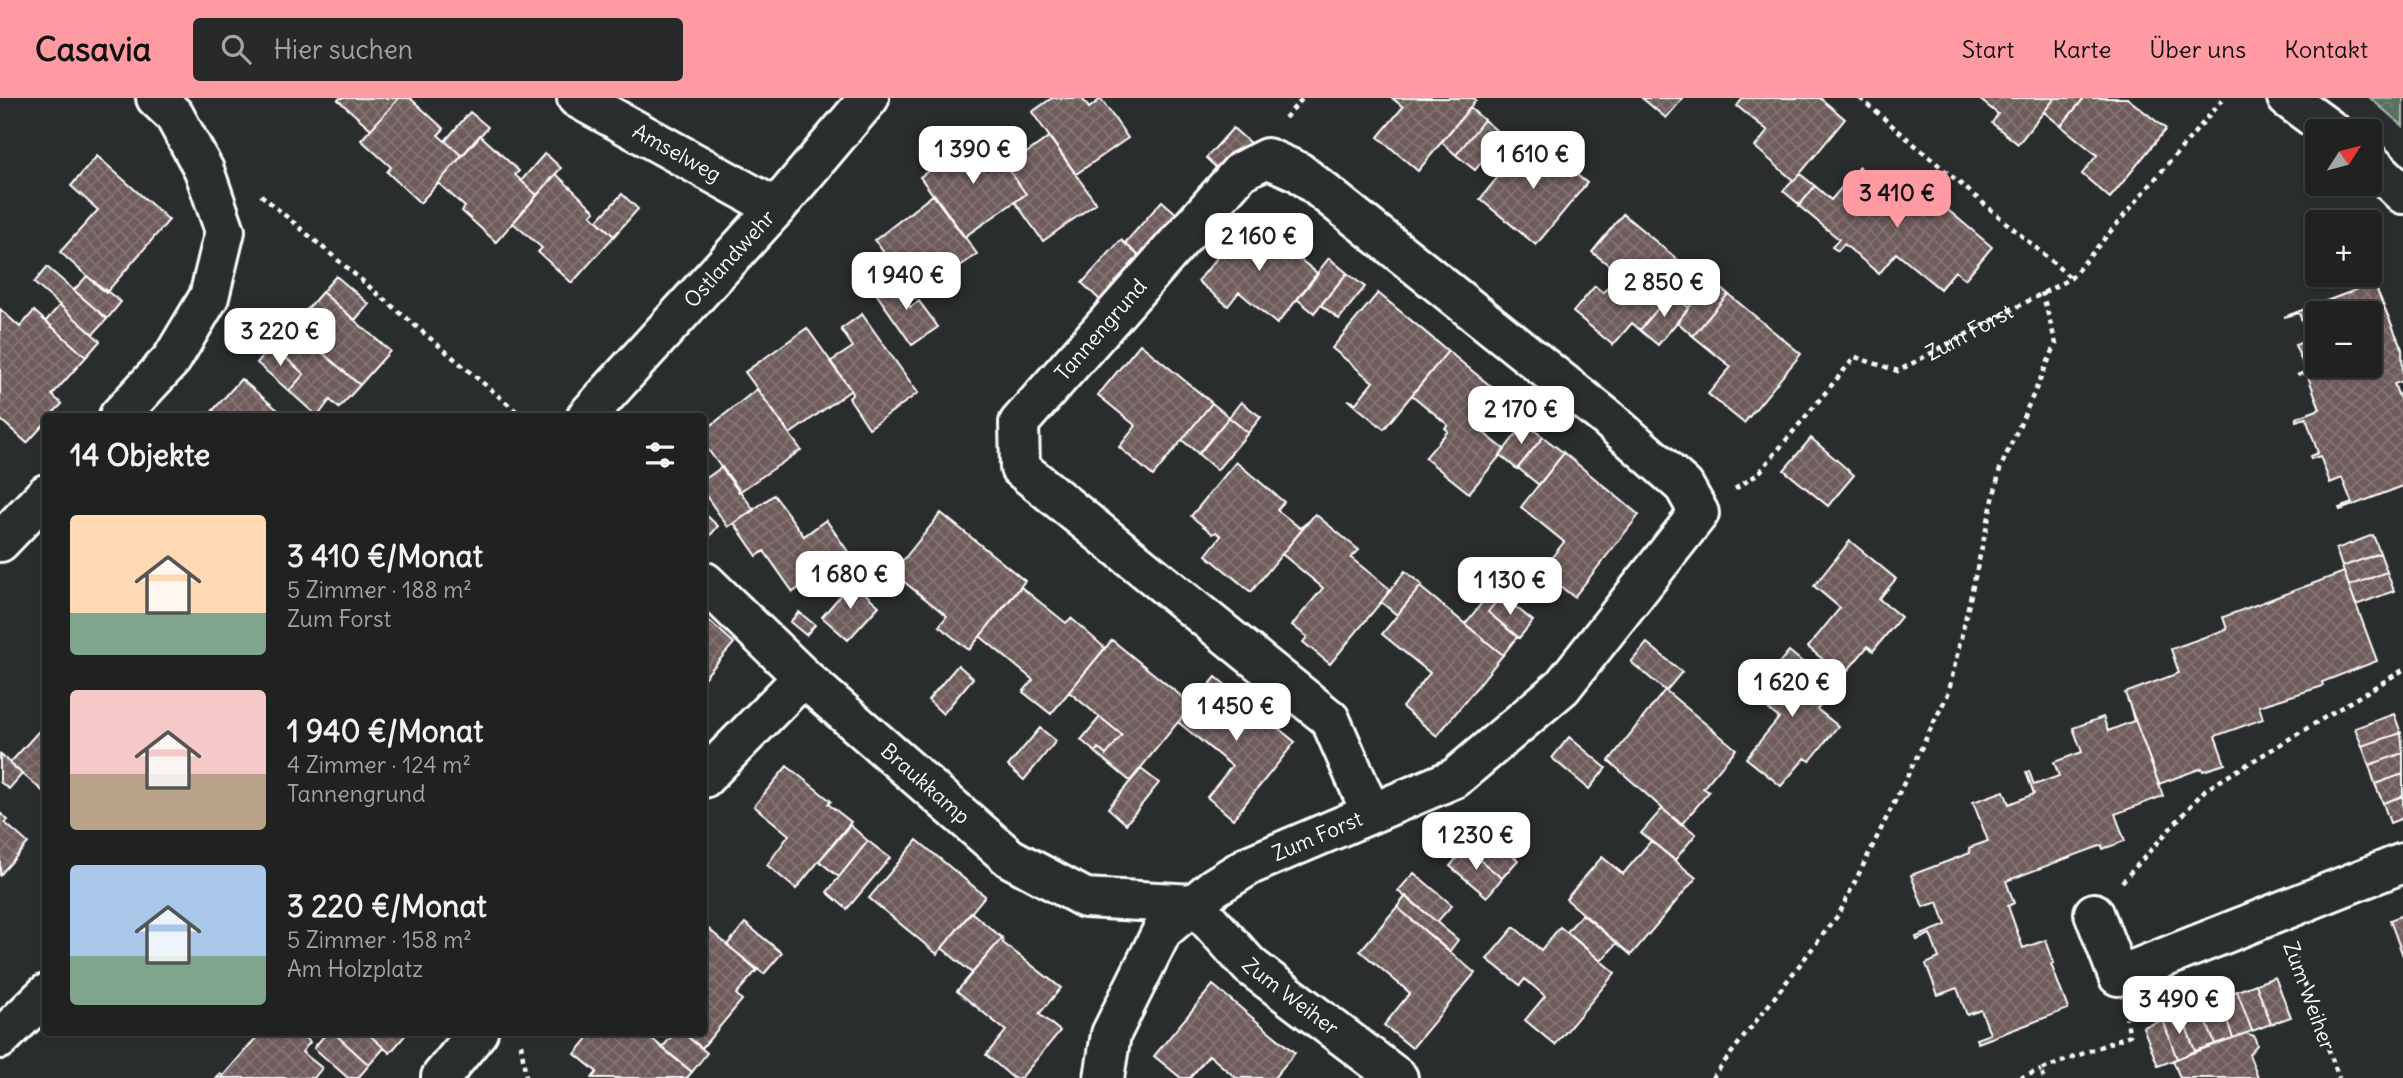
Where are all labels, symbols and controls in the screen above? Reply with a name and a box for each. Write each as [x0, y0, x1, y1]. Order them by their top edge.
search box [193, 18, 683, 81]
text: Casavia [35, 28, 151, 70]
icon: search [217, 30, 255, 68]
text: Hier suchen [273, 33, 413, 66]
text: Start [1962, 34, 2014, 64]
text: Karte [2052, 34, 2111, 64]
text: Über uns [2149, 34, 2246, 64]
text: Kontakt [2284, 34, 2368, 64]
street label: Amselweg [628, 117, 726, 188]
north arrow [2305, 119, 2382, 196]
map controls [2305, 119, 2382, 378]
pin: 1 390 € [908, 126, 1038, 186]
pin: 1 610 € [1468, 132, 1598, 191]
text: 1 390 € [935, 134, 1011, 163]
text: 1 610 € [1497, 139, 1569, 168]
pin: 3 410 € [1832, 170, 1962, 230]
text: 3 410 € [1859, 178, 1935, 207]
street label: Ostlandwehr [678, 204, 781, 313]
button: + [2305, 210, 2382, 287]
pin: 2 160 € [1194, 214, 1324, 273]
text: 2 160 € [1221, 221, 1297, 250]
pin: 1 940 € [841, 252, 971, 312]
text: 1 940 € [868, 260, 944, 289]
pin: 2 850 € [1599, 260, 1729, 319]
text: 2 850 € [1624, 267, 1704, 296]
street label: Tannengrund [1049, 273, 1152, 386]
street label: Zum Forst [1921, 298, 2018, 366]
button: − [2305, 301, 2382, 378]
pin: 3 220 € [215, 308, 345, 368]
text: 3 220 € [240, 316, 320, 345]
pin: 2 170 € [1456, 386, 1586, 446]
text: 2 170 € [1484, 394, 1558, 423]
text: 14 Objekte [70, 436, 210, 474]
icon: filters [641, 436, 679, 474]
text: 3 410 €/Monat [287, 537, 483, 575]
icon: home [126, 543, 210, 627]
pin: 1 680 € [785, 552, 915, 611]
pin: 1 130 € [1445, 558, 1575, 617]
text: 1 680 € [812, 559, 888, 588]
text: 1 130 € [1474, 565, 1546, 594]
text: 5 Zimmer · 188 m² [287, 575, 472, 604]
text: Zum Forst [287, 604, 391, 633]
pin: 1 620 € [1727, 660, 1857, 719]
text: 1 620 € [1754, 667, 1830, 696]
pin: 1 450 € [1171, 684, 1301, 743]
text: 1 450 € [1198, 691, 1274, 720]
text: 1 940 €/Monat [287, 712, 483, 750]
icon: home [126, 718, 210, 802]
street label: Braukkamp [875, 737, 976, 830]
text: 4 Zimmer · 124 m² [287, 750, 471, 779]
text: Tannengrund [287, 779, 426, 808]
street label: Zum Forst [1268, 805, 1366, 867]
pin: 1 230 € [1411, 812, 1541, 872]
text: 1 230 € [1438, 820, 1514, 849]
text: 3 220 €/Monat [287, 887, 487, 925]
icon: home [126, 893, 210, 977]
text: 5 Zimmer · 158 m² [287, 925, 472, 954]
street label: Zum Weiher [2277, 938, 2342, 1054]
street label: Zum Weiher [1236, 952, 1345, 1042]
text: Am Holzplatz [287, 954, 423, 983]
pin: 3 490 € [2114, 976, 2244, 1036]
text: 3 490 € [2139, 984, 2219, 1013]

